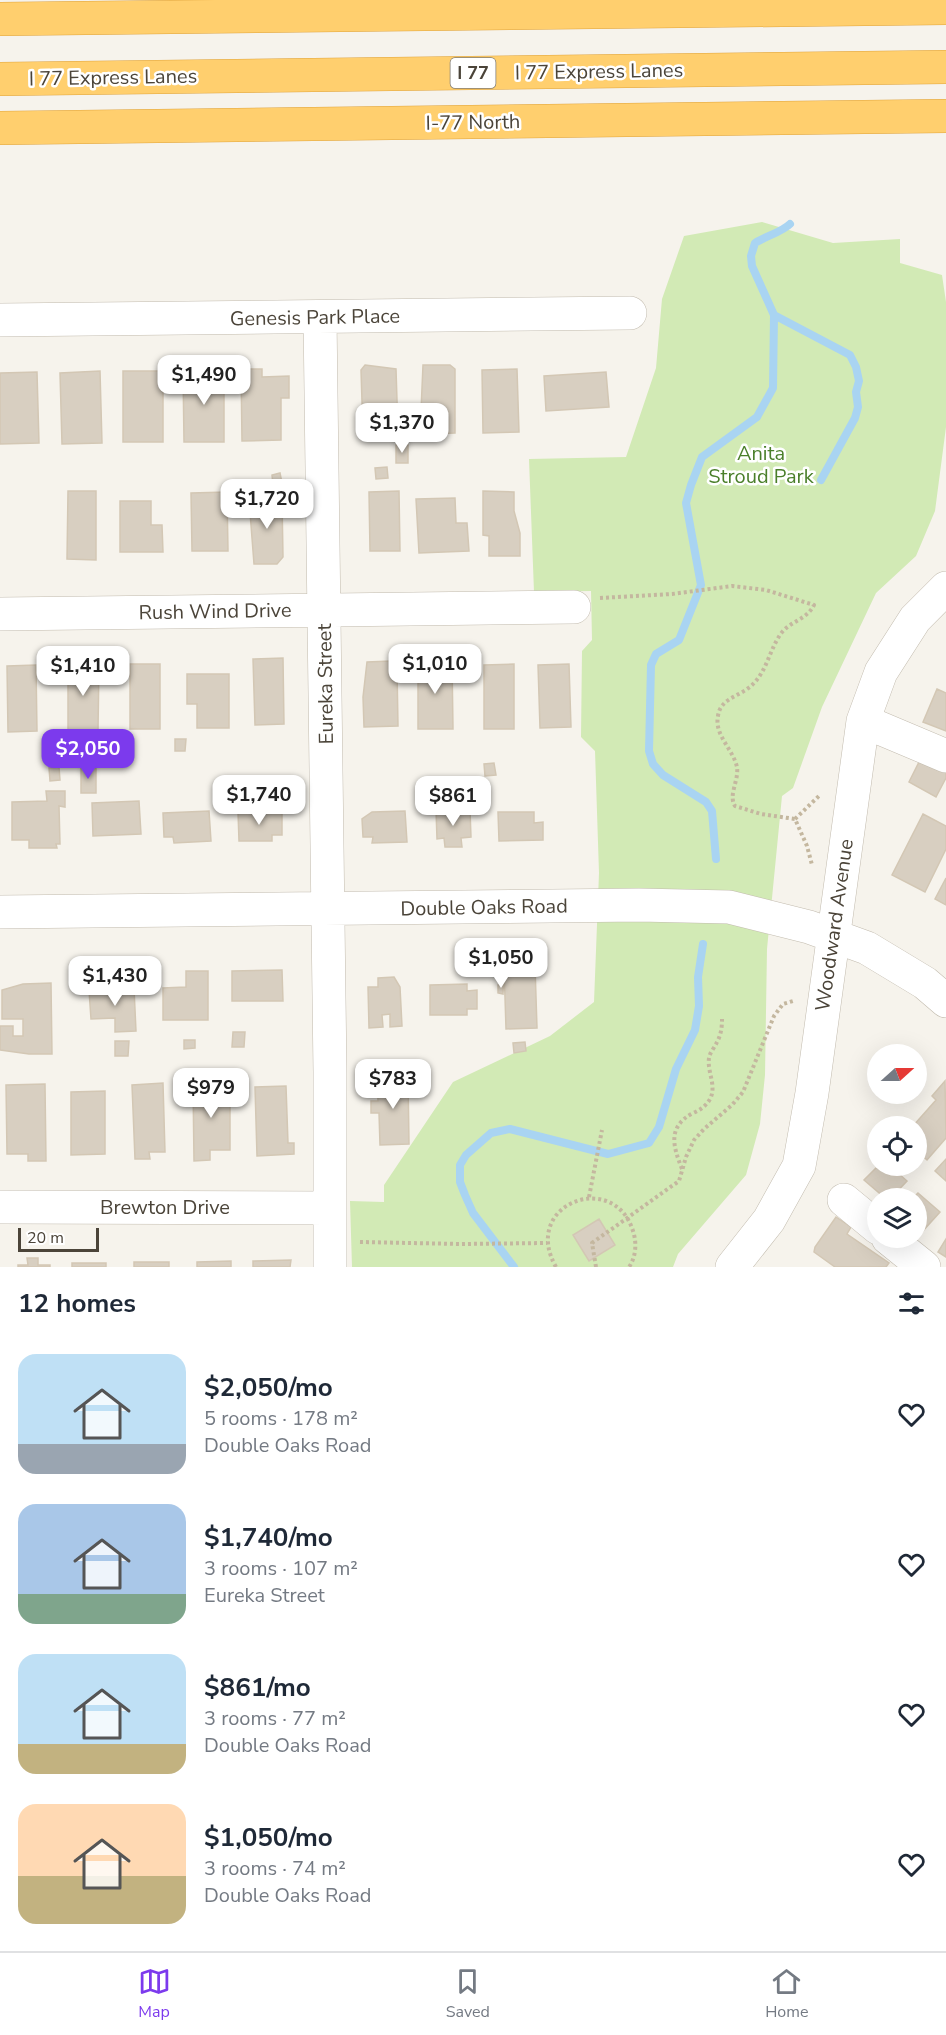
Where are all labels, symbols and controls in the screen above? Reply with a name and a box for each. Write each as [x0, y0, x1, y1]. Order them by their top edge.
street label: I 77 Express Lanes [515, 57, 683, 86]
road number: I 77 [450, 58, 496, 88]
street label: I 77 Express Lanes [29, 63, 197, 92]
street label: I-77 North [425, 108, 521, 137]
street label: Genesis Park Place [230, 303, 400, 332]
pin: $1,490 [155, 355, 253, 406]
text: $1,490 [172, 361, 236, 388]
pin: $1,370 [353, 403, 451, 454]
text: $1,370 [370, 409, 434, 436]
park label: Anita Stroud Park [708, 440, 815, 490]
pin: $1,720 [218, 479, 316, 530]
text: $1,720 [235, 485, 299, 512]
street label: Rush Wind Drive [138, 597, 292, 626]
street label: Eureka Street [311, 622, 340, 745]
pin: $1,010 [386, 644, 484, 695]
pin: $1,410 [34, 646, 132, 697]
text: $1,010 [403, 650, 467, 677]
text: $1,410 [51, 652, 115, 679]
pin: $2,050 [39, 729, 137, 780]
text: $2,050 [56, 735, 120, 762]
pin: $1,740 [210, 775, 308, 826]
pin: $861 [417, 776, 489, 827]
text: $1,740 [227, 781, 291, 808]
text: $861 [429, 782, 477, 809]
street label: Woodward Avenue [809, 837, 860, 1013]
street label: Double Oaks Road [400, 893, 568, 922]
pin: $1,050 [452, 938, 550, 989]
text: $1,050 [469, 944, 533, 971]
pin: $1,430 [66, 956, 164, 1007]
text: $1,430 [83, 962, 147, 989]
north arrow [867, 1044, 927, 1104]
map controls [867, 1044, 927, 1248]
pin: $783 [357, 1059, 429, 1110]
text: $783 [369, 1065, 417, 1092]
pin: $979 [175, 1068, 247, 1119]
text: $979 [187, 1074, 235, 1101]
button: locate [867, 1116, 927, 1176]
button: layers [867, 1188, 927, 1248]
street label: Brewton Drive [100, 1194, 230, 1221]
scale bar [18, 1225, 99, 1252]
text: 20 m [27, 1227, 64, 1249]
text: 12 homes [18, 1286, 136, 1321]
icon: filters [895, 1287, 928, 1320]
text: $2,050/mo [204, 1370, 333, 1405]
icon: home [66, 1378, 138, 1450]
icon: heart [895, 1398, 928, 1431]
text: 5 rooms · 178 m² [204, 1405, 358, 1432]
text: Double Oaks Road [204, 1432, 372, 1459]
text: $1,740/mo [204, 1520, 333, 1555]
icon: home [66, 1528, 138, 1600]
icon: heart [895, 1548, 928, 1581]
text: 3 rooms · 107 m² [204, 1555, 358, 1582]
text: Eureka Street [204, 1582, 325, 1609]
text: $861/mo [204, 1670, 311, 1705]
icon: home [66, 1678, 138, 1750]
icon: heart [895, 1698, 928, 1731]
text: 3 rooms · 77 m² [204, 1705, 346, 1732]
text: Double Oaks Road [204, 1732, 372, 1759]
text: $1,050/mo [204, 1820, 333, 1855]
icon: home [66, 1828, 138, 1900]
icon: heart [895, 1848, 928, 1881]
text: 3 rooms · 74 m² [204, 1855, 346, 1882]
text: Double Oaks Road [204, 1882, 372, 1909]
tab: Map [138, 1965, 171, 2023]
tab: Saved [446, 1965, 490, 2023]
tab: Home [765, 1965, 808, 2023]

